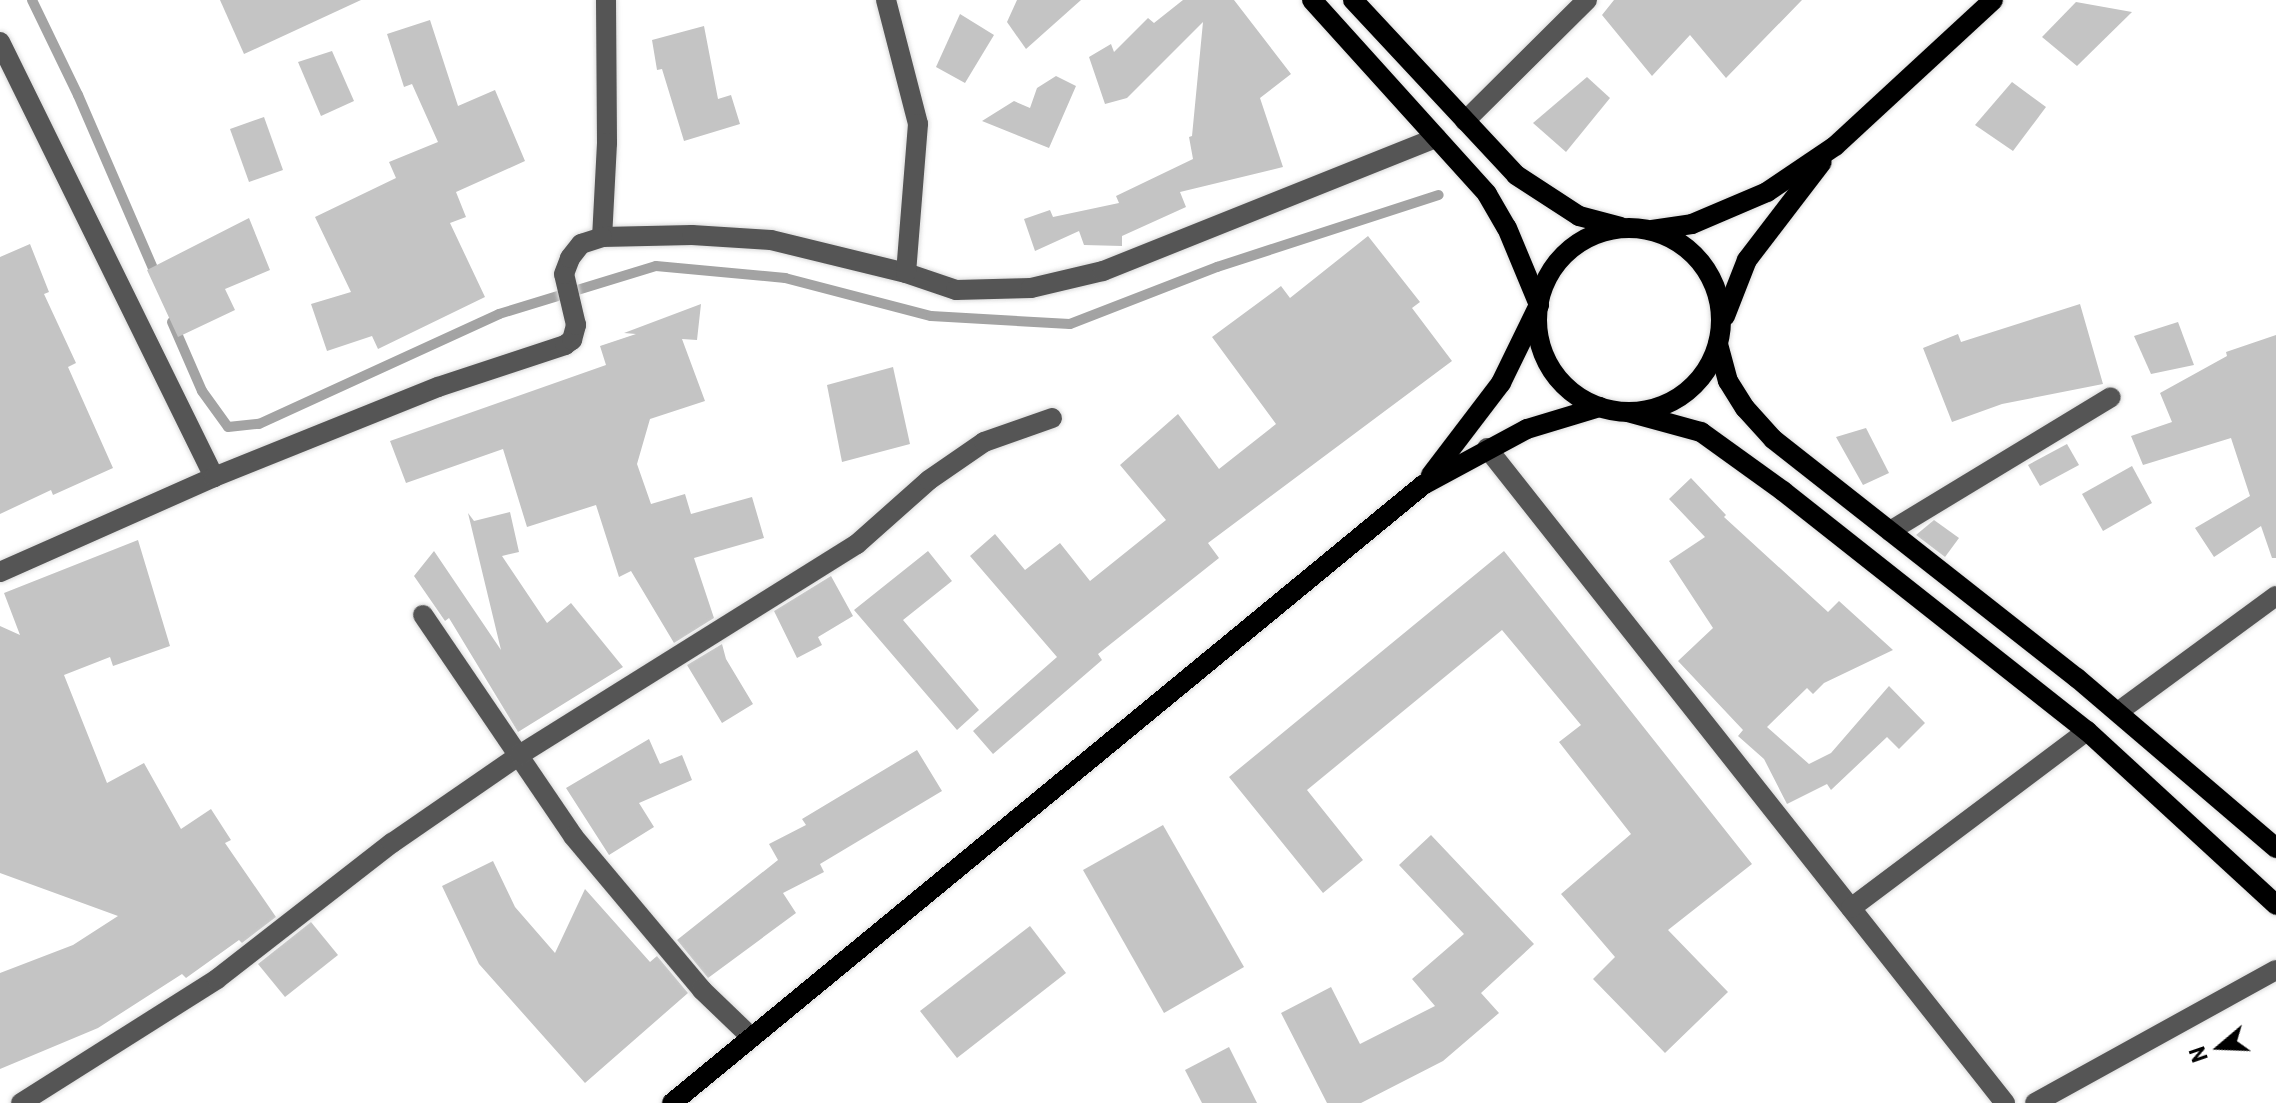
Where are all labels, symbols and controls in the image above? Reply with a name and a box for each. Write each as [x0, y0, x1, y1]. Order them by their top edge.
north arrow [2180, 1007, 2260, 1087]
text: N [2183, 1044, 2212, 1066]

